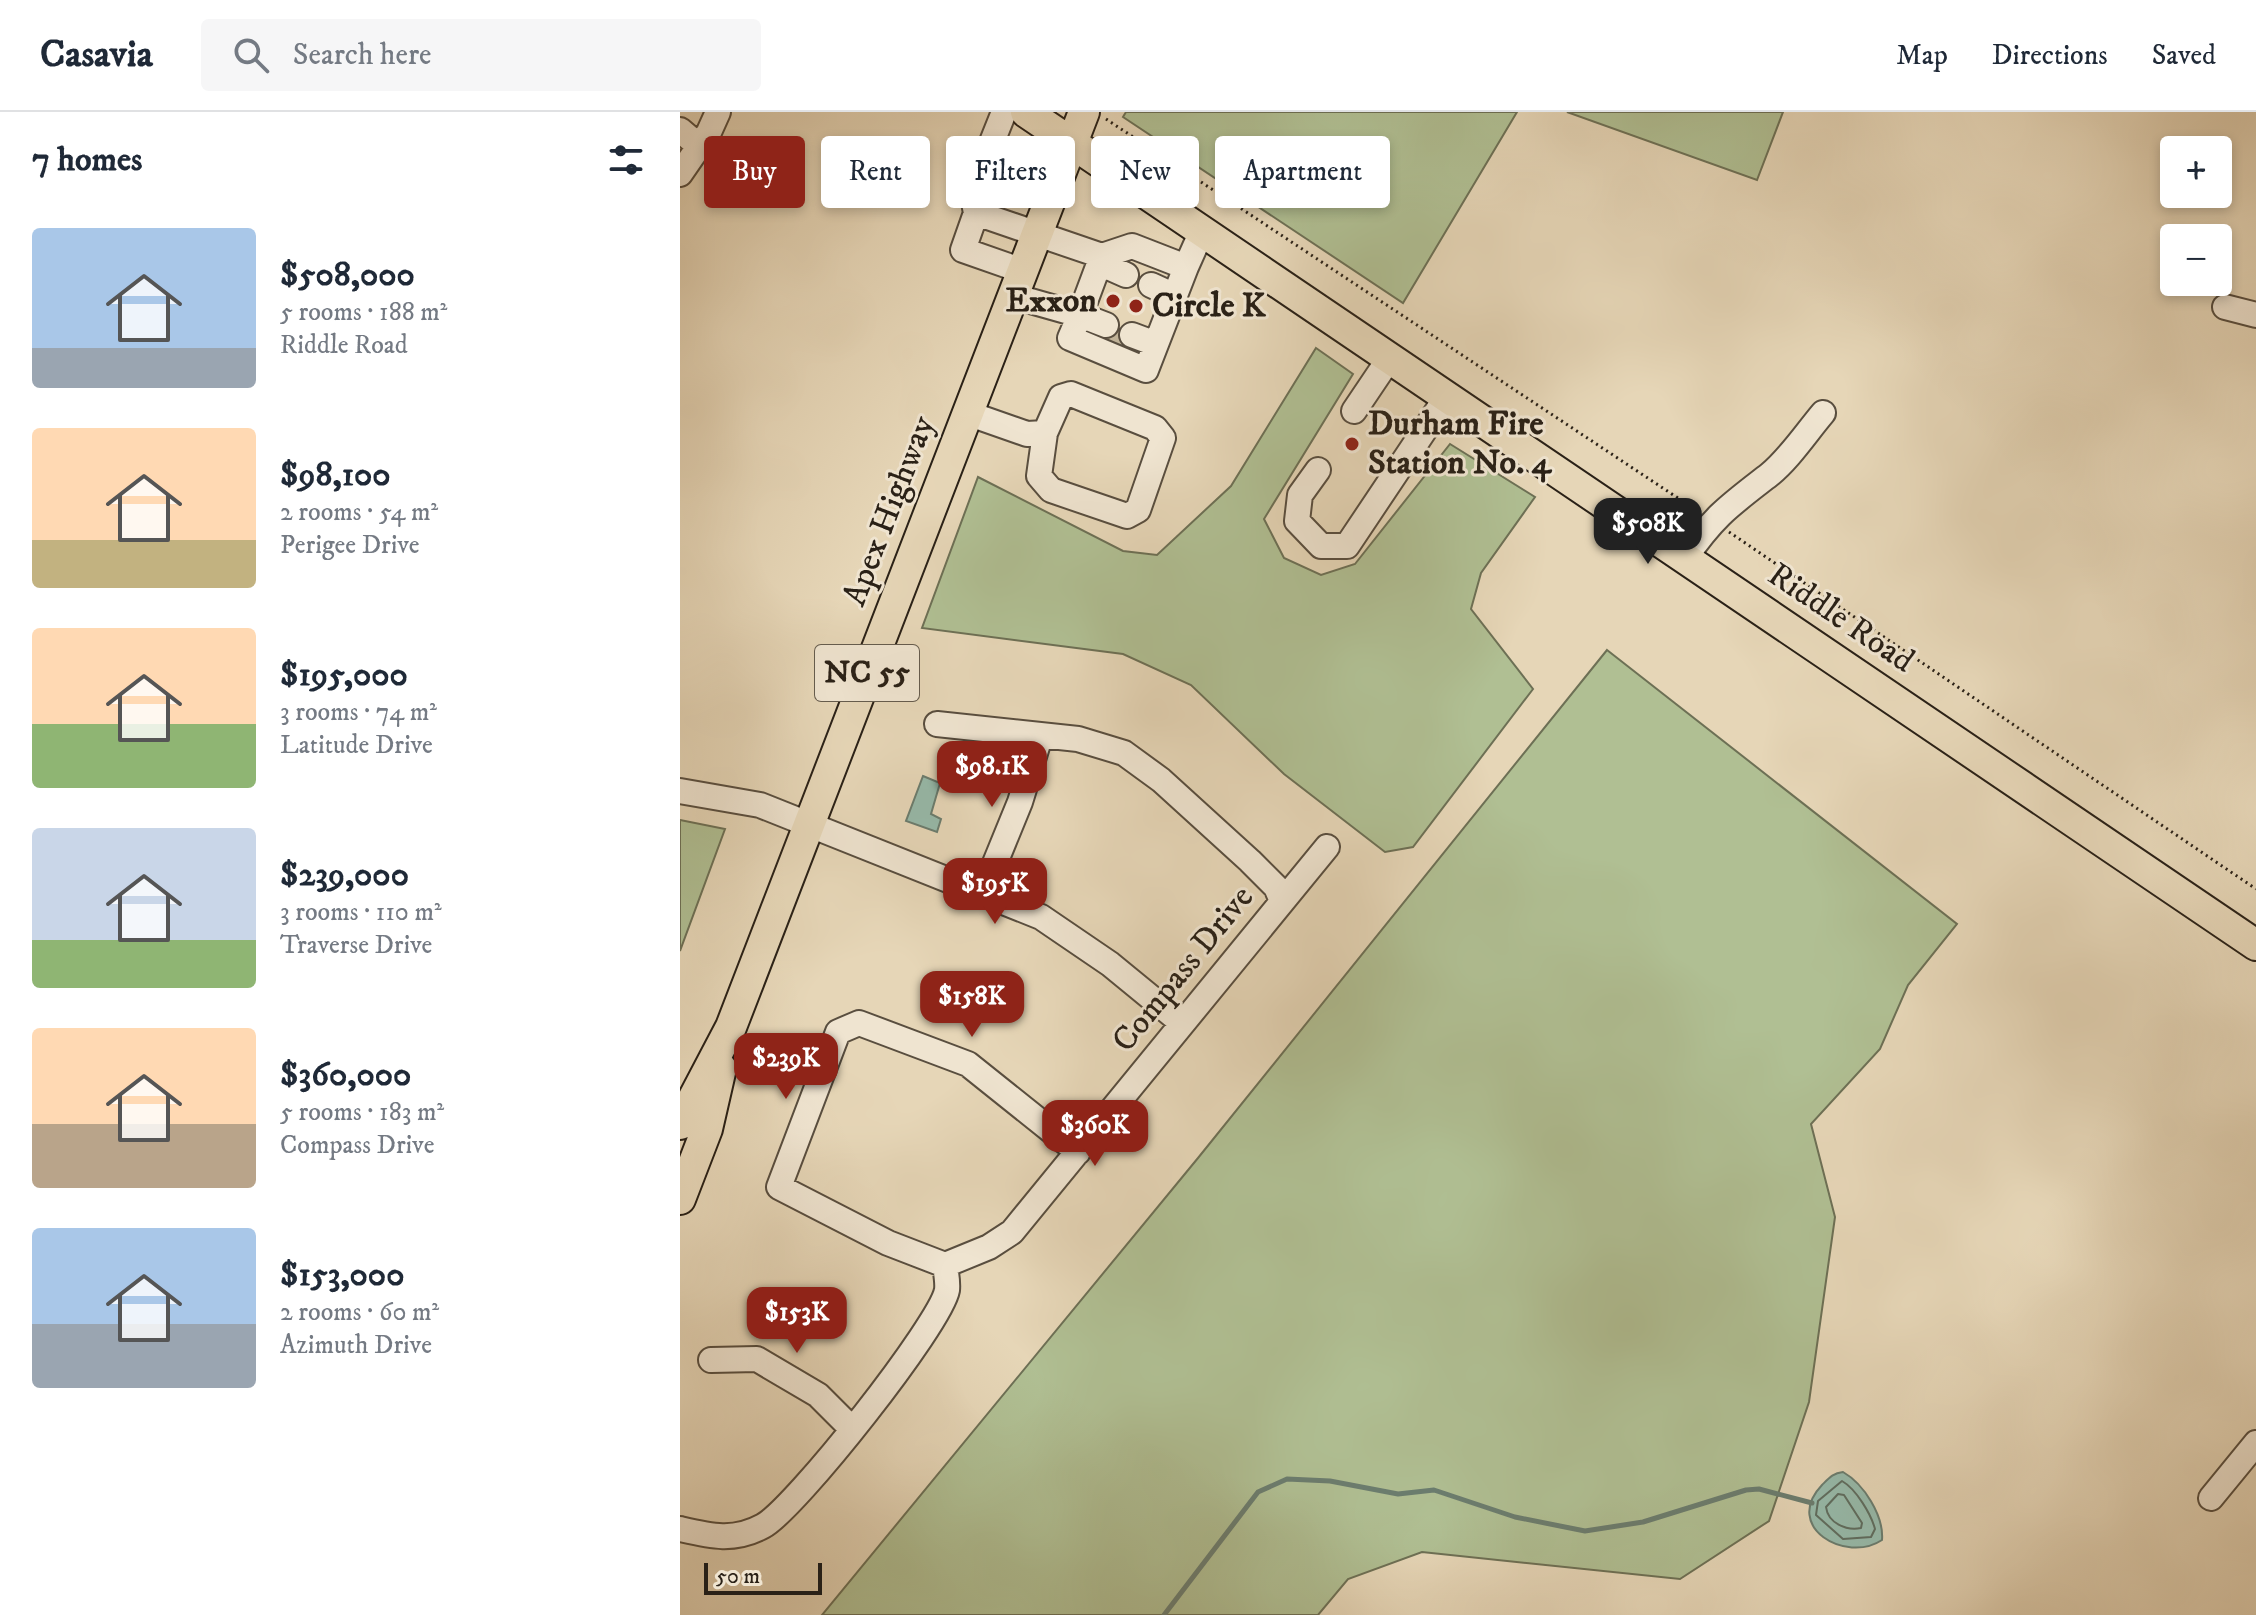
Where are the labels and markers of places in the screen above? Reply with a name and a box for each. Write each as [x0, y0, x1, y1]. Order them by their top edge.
place label: Exxon [1005, 280, 1097, 322]
place label: Circle K [1152, 285, 1267, 327]
marker: Exxon [1104, 292, 1122, 310]
marker: Circle K [1127, 297, 1145, 315]
place label: Durham Fire Station No. 4 [1368, 403, 1552, 484]
marker: Durham Fire Station No. 4 [1343, 435, 1361, 453]
pin: $508K [1592, 498, 1704, 566]
pin: $98.1K [927, 741, 1057, 809]
pin: $195K [939, 858, 1051, 926]
pin: $158K [916, 971, 1028, 1039]
pin: $239K [730, 1033, 842, 1101]
pin: $360K [1039, 1100, 1151, 1168]
pin: $153K [741, 1287, 853, 1355]

